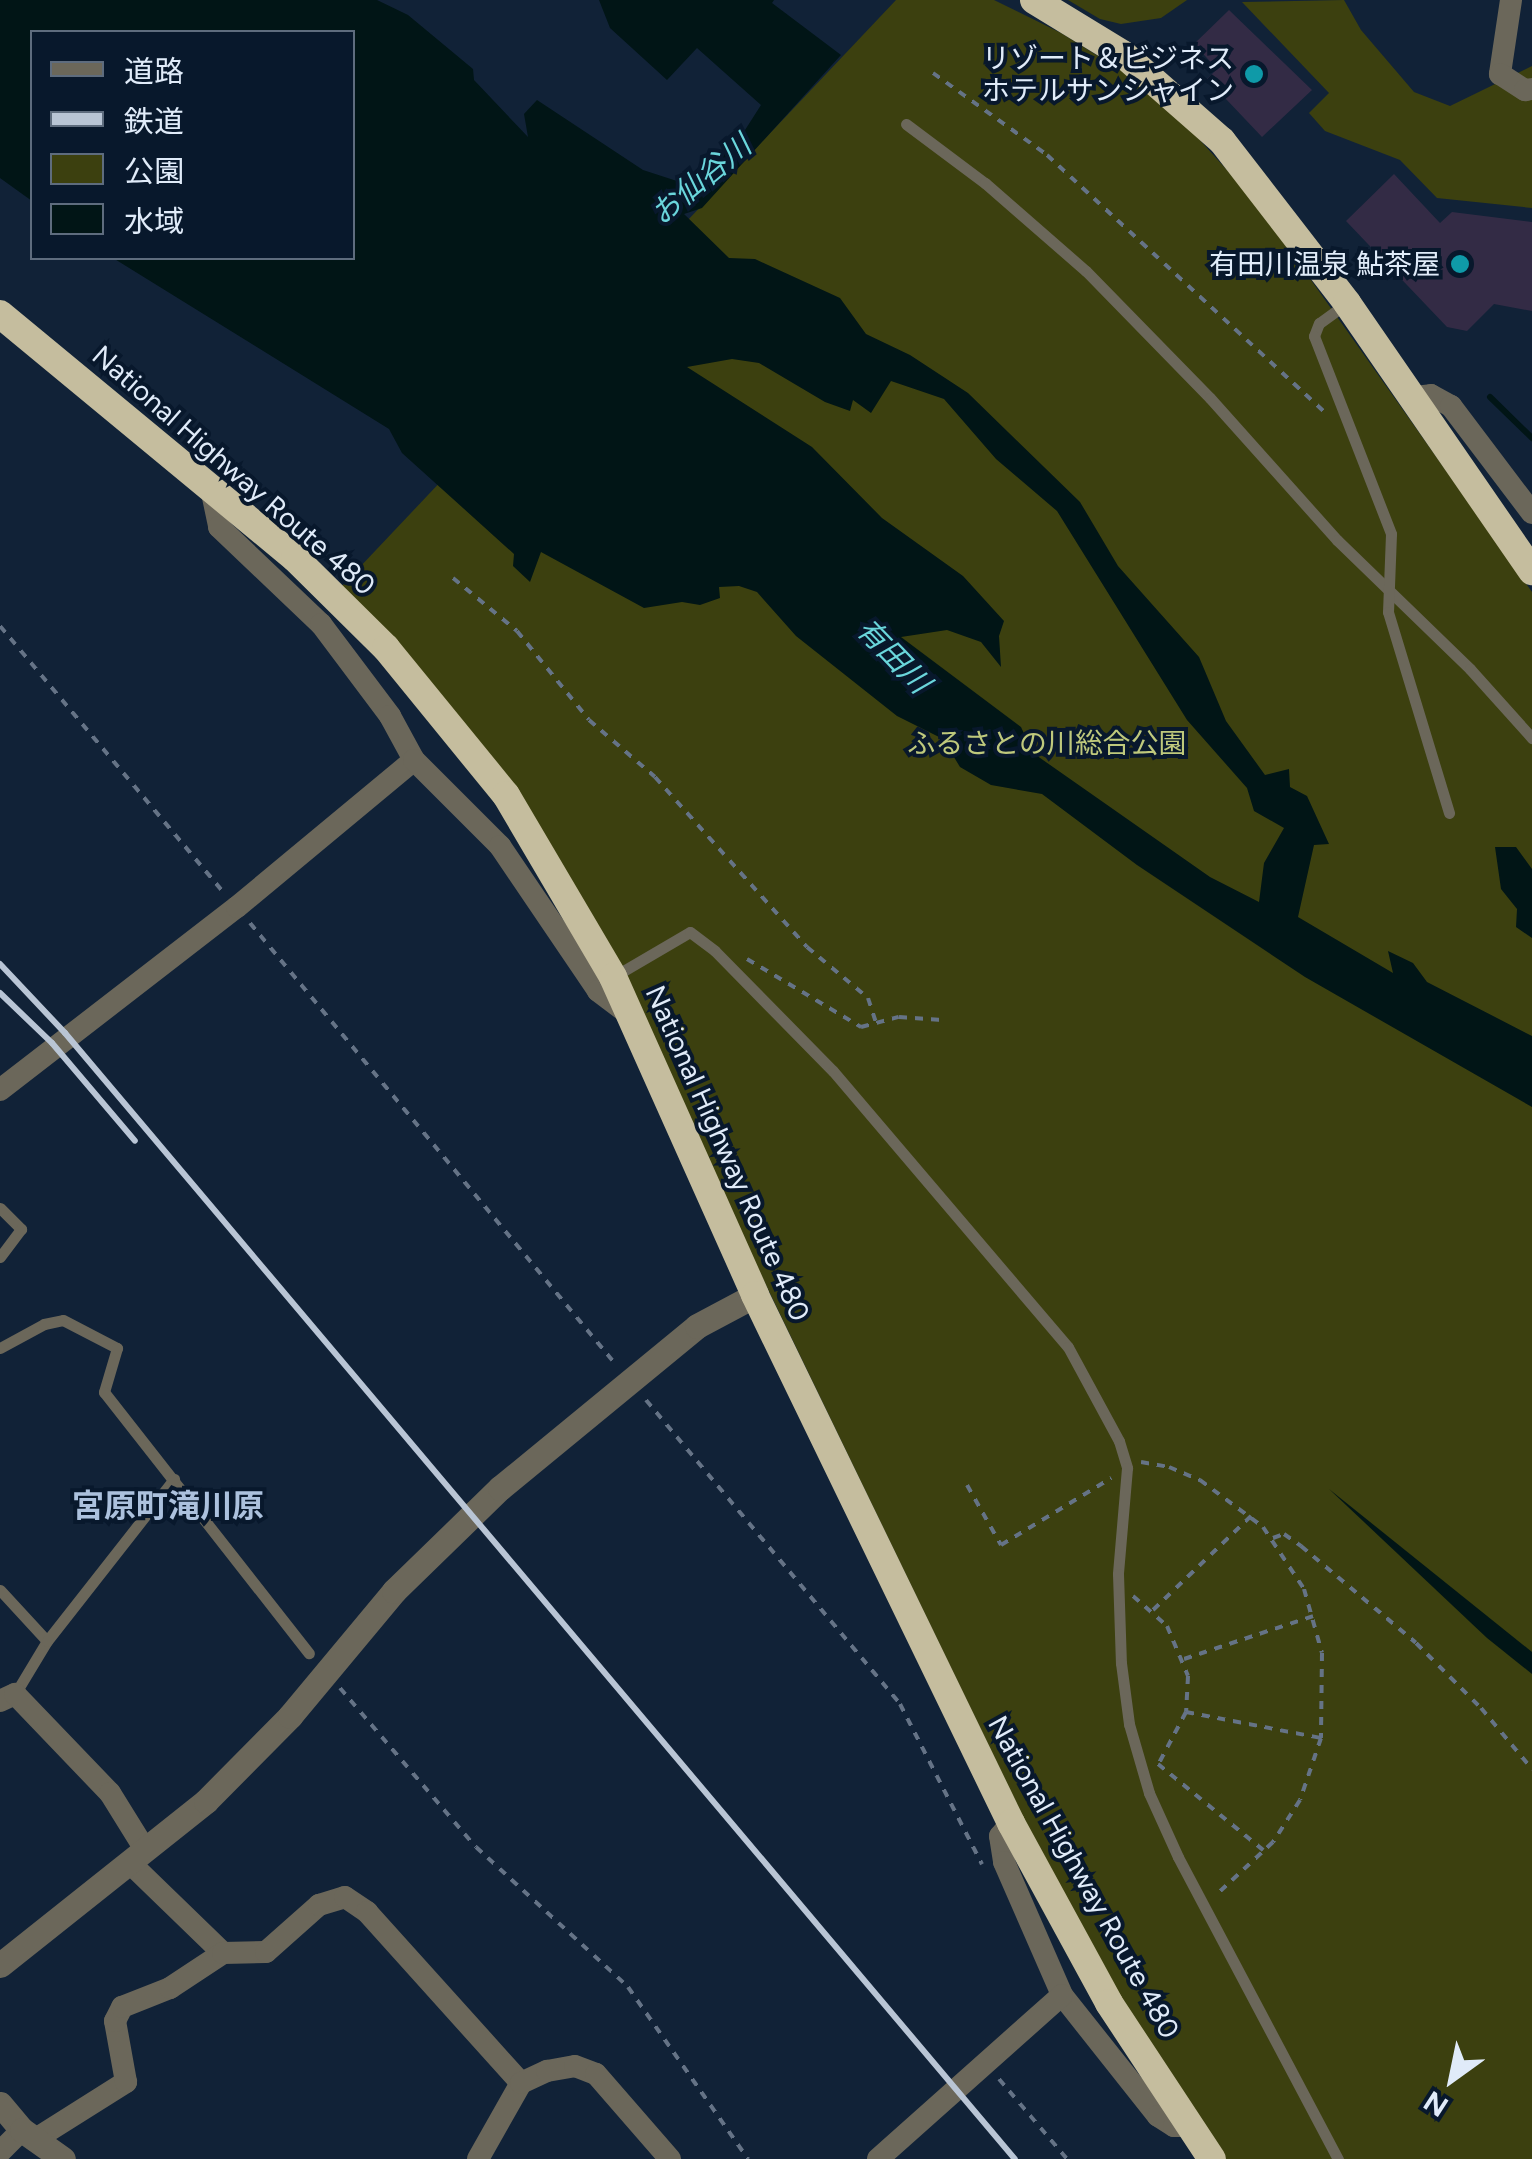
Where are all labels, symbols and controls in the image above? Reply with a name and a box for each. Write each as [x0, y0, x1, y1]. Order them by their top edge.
legend [30, 30, 355, 260]
place label: リゾート＆ビジネス ホテルサンシャイン [982, 41, 1234, 107]
text: 道路 [124, 53, 184, 90]
marker: リゾート＆ビジネス ホテルサンシャイン [1243, 63, 1265, 85]
text: 鉄道 [124, 103, 184, 140]
water label: お仙谷川 [643, 128, 759, 232]
text: 公園 [124, 153, 184, 190]
text: 水域 [124, 203, 184, 240]
place label: 有田川温泉 鮎茶屋 [1209, 247, 1440, 281]
marker: 有田川温泉 鮎茶屋 [1449, 253, 1471, 275]
street label: National Highway Route 480 [86, 338, 382, 602]
water label: 有田川 [849, 611, 937, 701]
park label: ふるさとの川総合公園 [907, 726, 1187, 760]
street label: National Highway Route 480 [639, 980, 817, 1326]
district label: 宮原町滝川原 [72, 1487, 264, 1525]
street label: National Highway Route 480 [981, 1710, 1187, 2044]
north arrow [1402, 2029, 1502, 2129]
text: N [1417, 2084, 1454, 2124]

